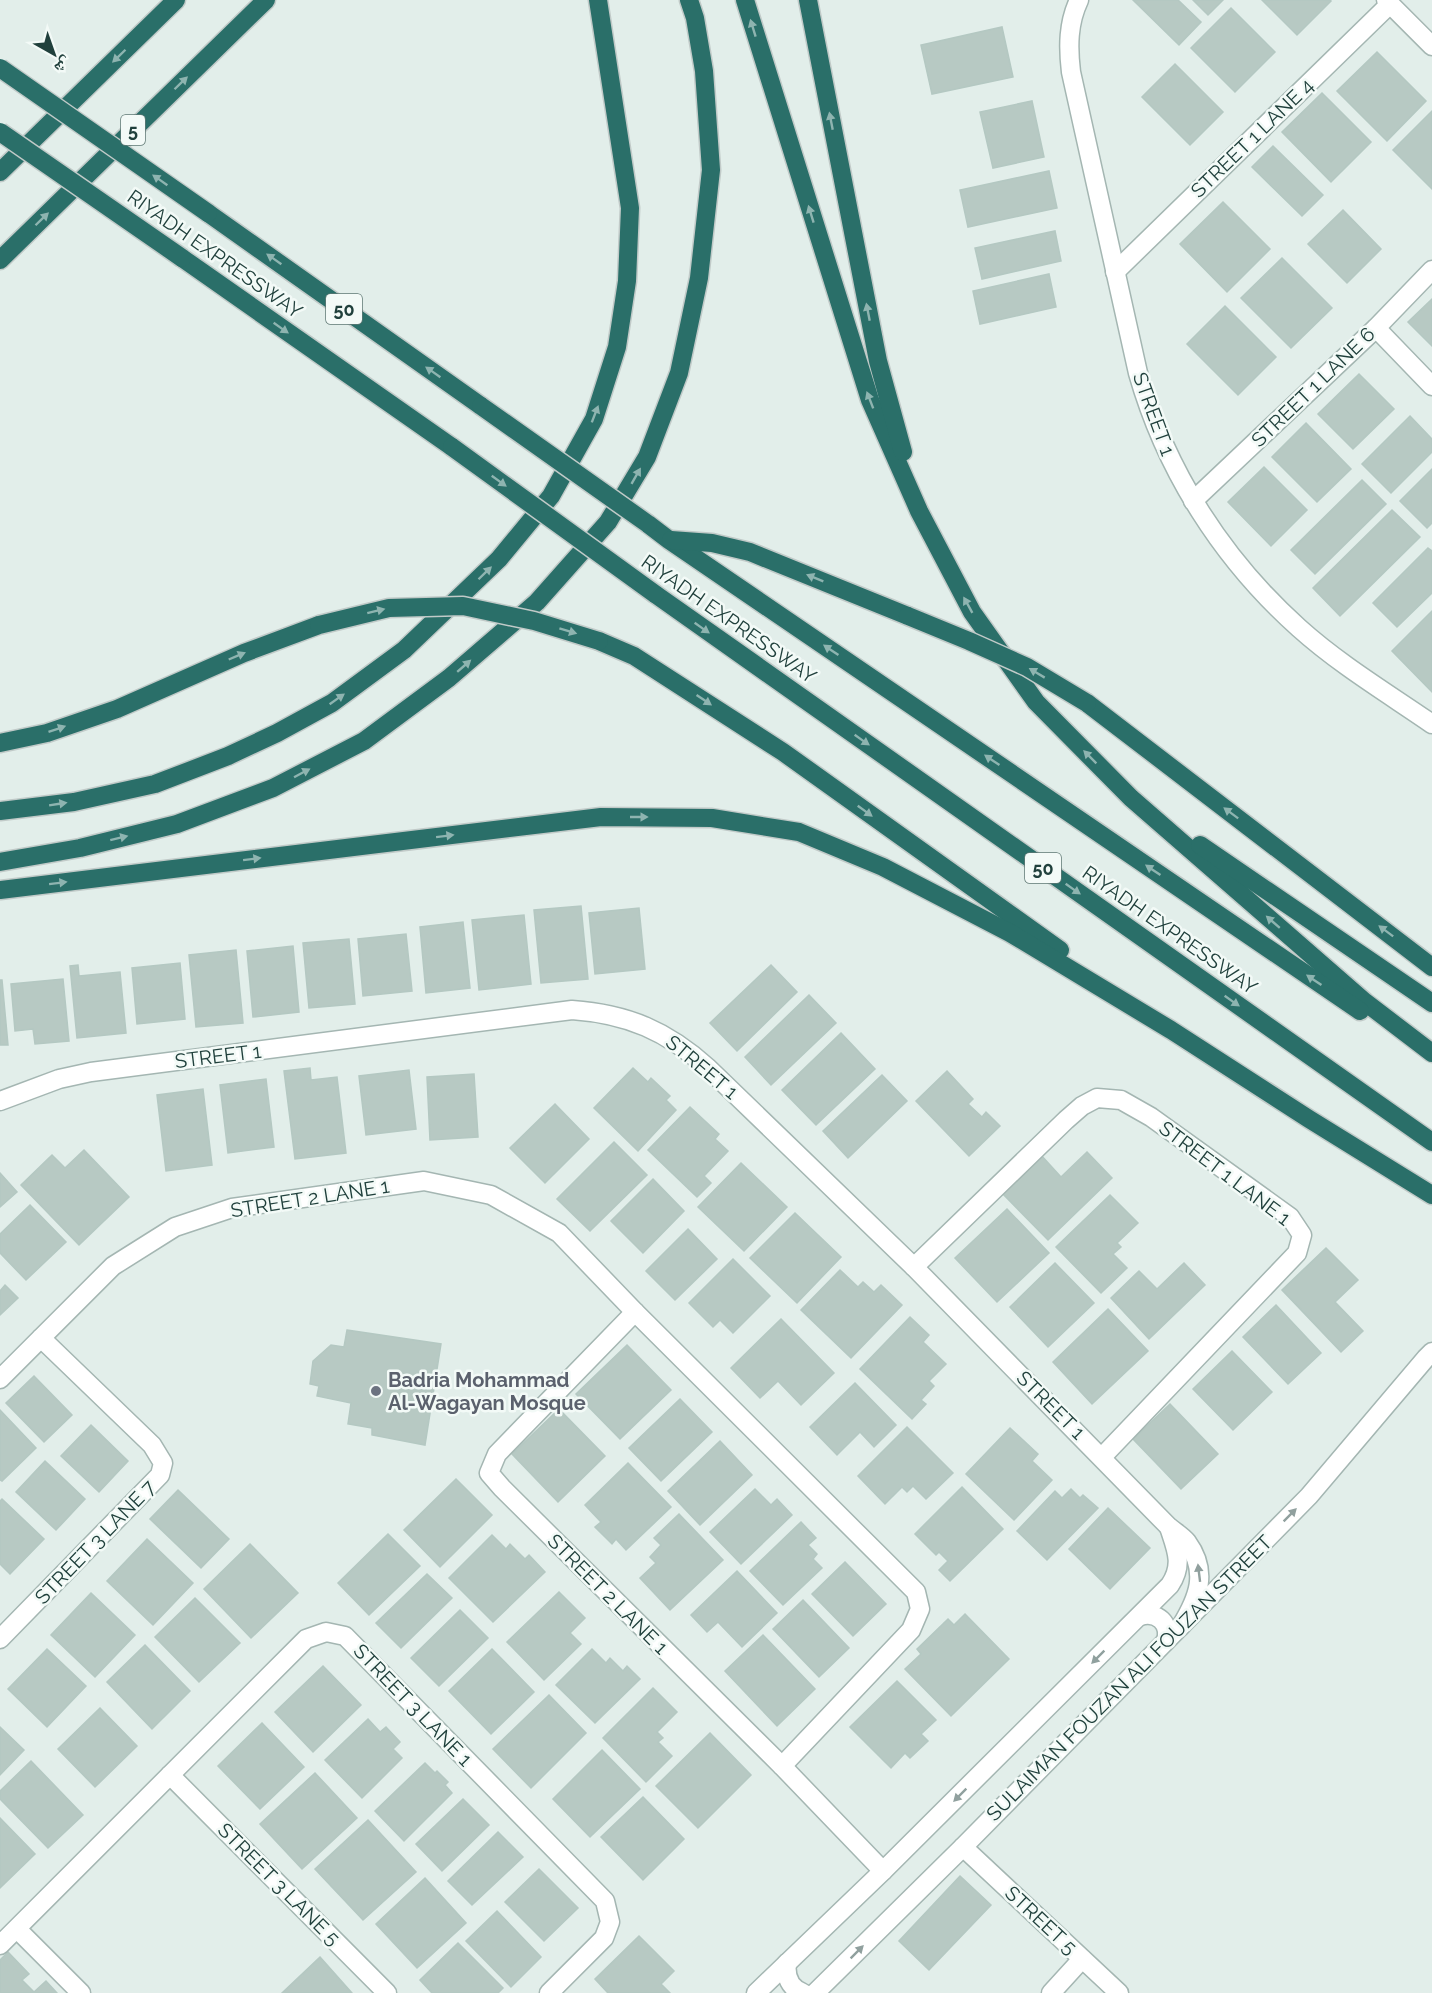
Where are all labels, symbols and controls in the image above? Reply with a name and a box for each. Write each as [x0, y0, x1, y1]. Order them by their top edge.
one-way arrow [748, 19, 757, 37]
north arrow [24, 24, 84, 84]
one-way arrow [112, 48, 126, 62]
text: ش [51, 52, 76, 78]
street label: STREET 1 LANE 4 [1186, 73, 1318, 203]
one-way arrow [174, 76, 188, 90]
one-way arrow [826, 111, 835, 130]
road number: 5 [121, 115, 145, 145]
one-way arrow [153, 174, 169, 186]
street label: RIYADH EXPRESSWAY [123, 184, 307, 324]
one-way arrow [806, 205, 815, 223]
one-way arrow [34, 212, 49, 226]
one-way arrow [266, 253, 282, 265]
road number: 50 [326, 294, 362, 324]
one-way arrow [863, 302, 872, 321]
one-way arrow [273, 322, 289, 334]
street label: STREET 1 LANE 6 [1246, 322, 1380, 452]
one-way arrow [425, 366, 441, 378]
street label: STREET 1 [1128, 369, 1180, 459]
one-way arrow [865, 391, 875, 409]
one-way arrow [591, 405, 601, 423]
one-way arrow [631, 467, 641, 484]
one-way arrow [492, 475, 507, 487]
street label: RIYADH EXPRESSWAY [637, 549, 821, 689]
one-way arrow [477, 566, 492, 580]
one-way arrow [805, 573, 823, 583]
one-way arrow [963, 596, 973, 613]
one-way arrow [367, 606, 385, 616]
one-way arrow [694, 622, 710, 634]
one-way arrow [559, 627, 577, 636]
one-way arrow [823, 644, 839, 656]
one-way arrow [229, 651, 247, 661]
one-way arrow [456, 660, 471, 673]
one-way arrow [1029, 667, 1045, 678]
one-way arrow [328, 693, 344, 705]
one-way arrow [696, 694, 712, 705]
one-way arrow [48, 724, 66, 734]
one-way arrow [853, 734, 869, 746]
one-way arrow [1083, 749, 1097, 764]
one-way arrow [984, 755, 1000, 766]
one-way arrow [294, 768, 311, 778]
one-way arrow [49, 800, 68, 809]
one-way arrow [856, 805, 872, 817]
one-way arrow [1223, 807, 1238, 819]
one-way arrow [630, 812, 649, 822]
one-way arrow [436, 831, 455, 840]
one-way arrow [110, 833, 128, 843]
road number: 50 [1025, 853, 1061, 883]
one-way arrow [242, 854, 261, 863]
street label: RIYADH EXPRESSWAY [1078, 860, 1262, 1000]
one-way arrow [1145, 865, 1161, 876]
one-way arrow [49, 878, 68, 887]
one-way arrow [1064, 883, 1080, 895]
one-way arrow [1266, 915, 1281, 929]
one-way arrow [1378, 926, 1393, 938]
one-way arrow [1307, 974, 1323, 986]
one-way arrow [1224, 995, 1240, 1007]
street label: STREET 1 [661, 1030, 743, 1104]
street label: STREET 1 [173, 1039, 263, 1073]
street label: STREET 1 LANE 1 [1154, 1116, 1296, 1231]
street label: STREET 2 LANE 1 [229, 1174, 392, 1222]
street label: STREET 1 [1012, 1366, 1091, 1445]
place label: Badria Mohammad Al-Wagayan Mosque [388, 1368, 586, 1415]
marker: Badria Mohammad Al-Wagayan Mosque [369, 1384, 383, 1398]
street label: STREET 3 LANE 7 [30, 1475, 160, 1609]
one-way arrow [1283, 1508, 1297, 1523]
street label: STREET 2 LANE 1 [543, 1529, 674, 1660]
street label: SULAIMAN FOUZAN ALI FOUZAN STREET [981, 1530, 1277, 1826]
one-way arrow [1194, 1564, 1203, 1583]
street label: STREET 3 LANE 1 [349, 1639, 478, 1771]
one-way arrow [1092, 1650, 1106, 1664]
one-way arrow [953, 1787, 967, 1801]
street label: STREET 3 LANE 5 [213, 1818, 345, 1950]
street label: STREET 5 [1000, 1881, 1082, 1959]
one-way arrow [849, 1945, 863, 1959]

